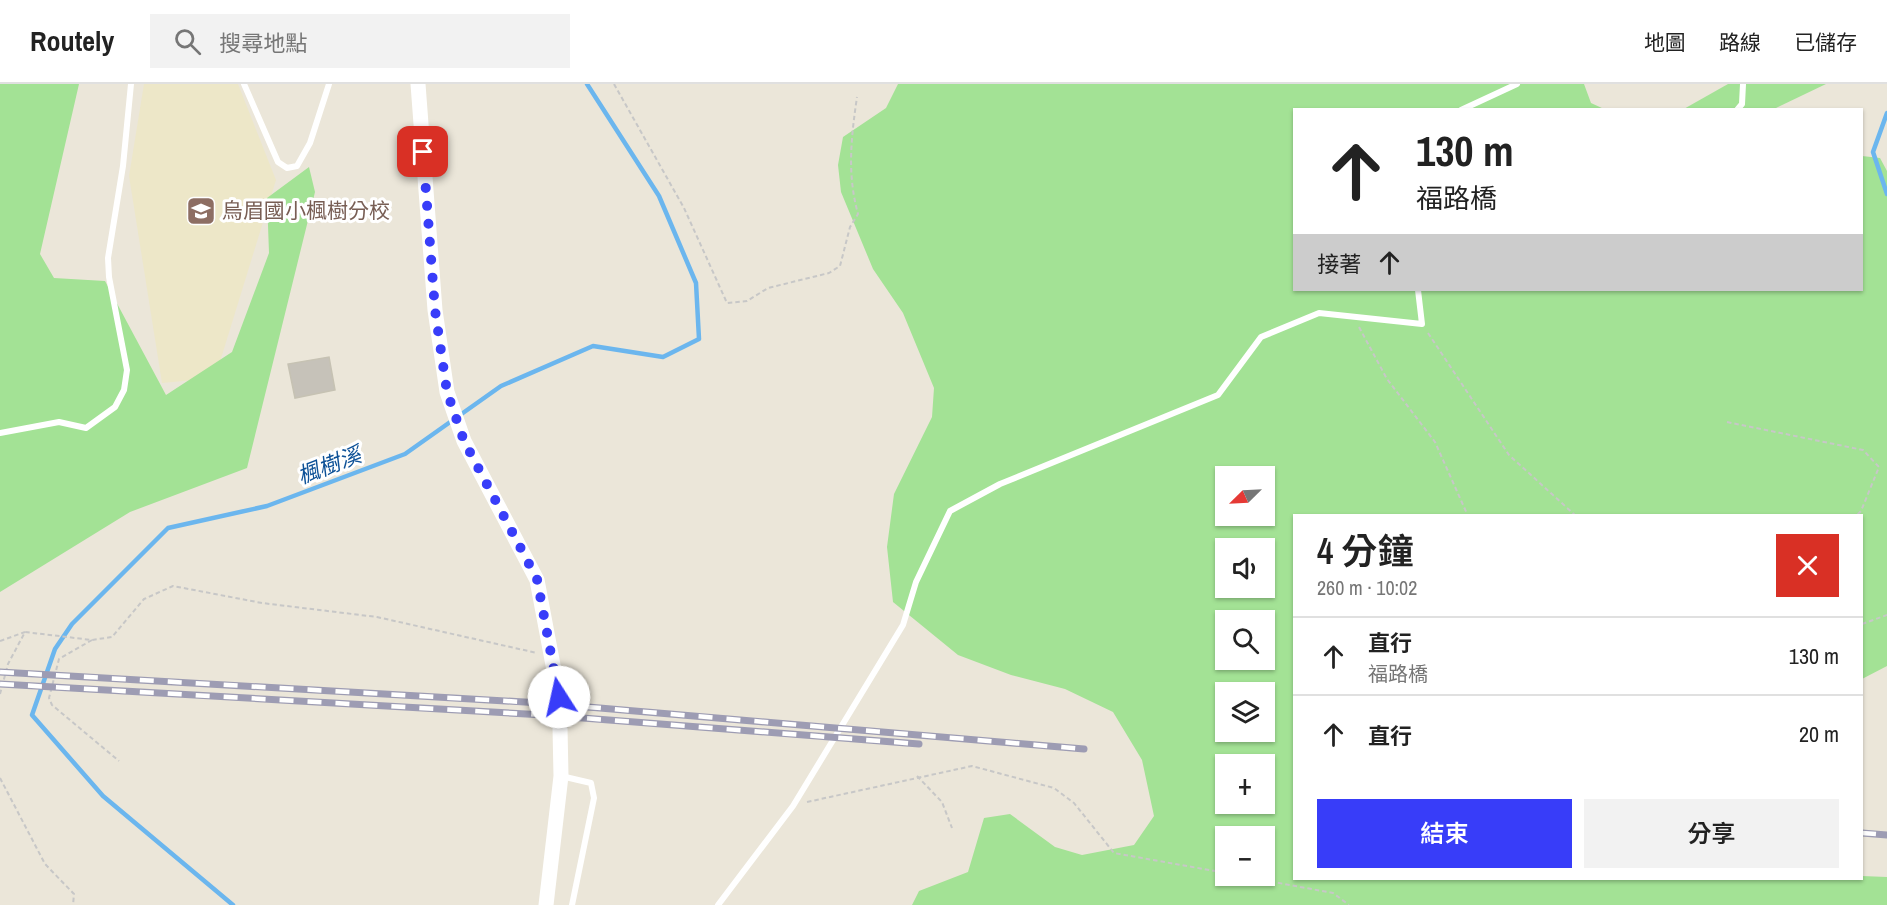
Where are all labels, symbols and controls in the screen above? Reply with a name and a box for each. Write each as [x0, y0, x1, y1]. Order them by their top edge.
search box [150, 14, 570, 68]
text: Routely [30, 22, 114, 60]
icon: search [171, 25, 204, 58]
text: 搜尋地點 [219, 28, 307, 58]
text: 地圖 [1644, 28, 1686, 57]
text: 路線 [1719, 28, 1761, 57]
text: 已儲存 [1794, 28, 1857, 57]
text: 130 m [1416, 123, 1514, 179]
pin [397, 126, 448, 177]
icon: ahead [1317, 132, 1395, 210]
icon: arrive [406, 135, 439, 168]
text: 福路橋 [1416, 180, 1497, 216]
school or university icon: 烏眉國小楓樹分校 [185, 195, 217, 227]
place label: 烏眉國小楓樹分校 [222, 196, 390, 225]
icon: ahead [1373, 246, 1406, 279]
text: 接著 [1317, 249, 1361, 279]
water label: 楓樹溪 [293, 438, 368, 491]
north arrow [1215, 466, 1275, 526]
map controls [1215, 466, 1275, 886]
text: 4 分鐘 [1317, 527, 1414, 575]
button: close [1776, 534, 1839, 597]
button: sound [1215, 538, 1275, 598]
text: 260 m · 10:02 [1317, 574, 1417, 601]
button: search [1215, 610, 1275, 670]
text: 直行 [1368, 628, 1412, 658]
icon: ahead [1317, 640, 1350, 673]
text: 130 m [1789, 641, 1839, 671]
text: 福路橋 [1368, 660, 1428, 687]
position arrow [527, 665, 591, 729]
button: layers [1215, 682, 1275, 742]
icon: ahead [1317, 718, 1350, 751]
text: 20 m [1799, 719, 1839, 749]
text: 直行 [1368, 721, 1412, 751]
button: + [1215, 754, 1275, 814]
button: 結束 [1317, 799, 1572, 868]
button: 分享 [1584, 799, 1839, 868]
button: − [1215, 826, 1275, 886]

